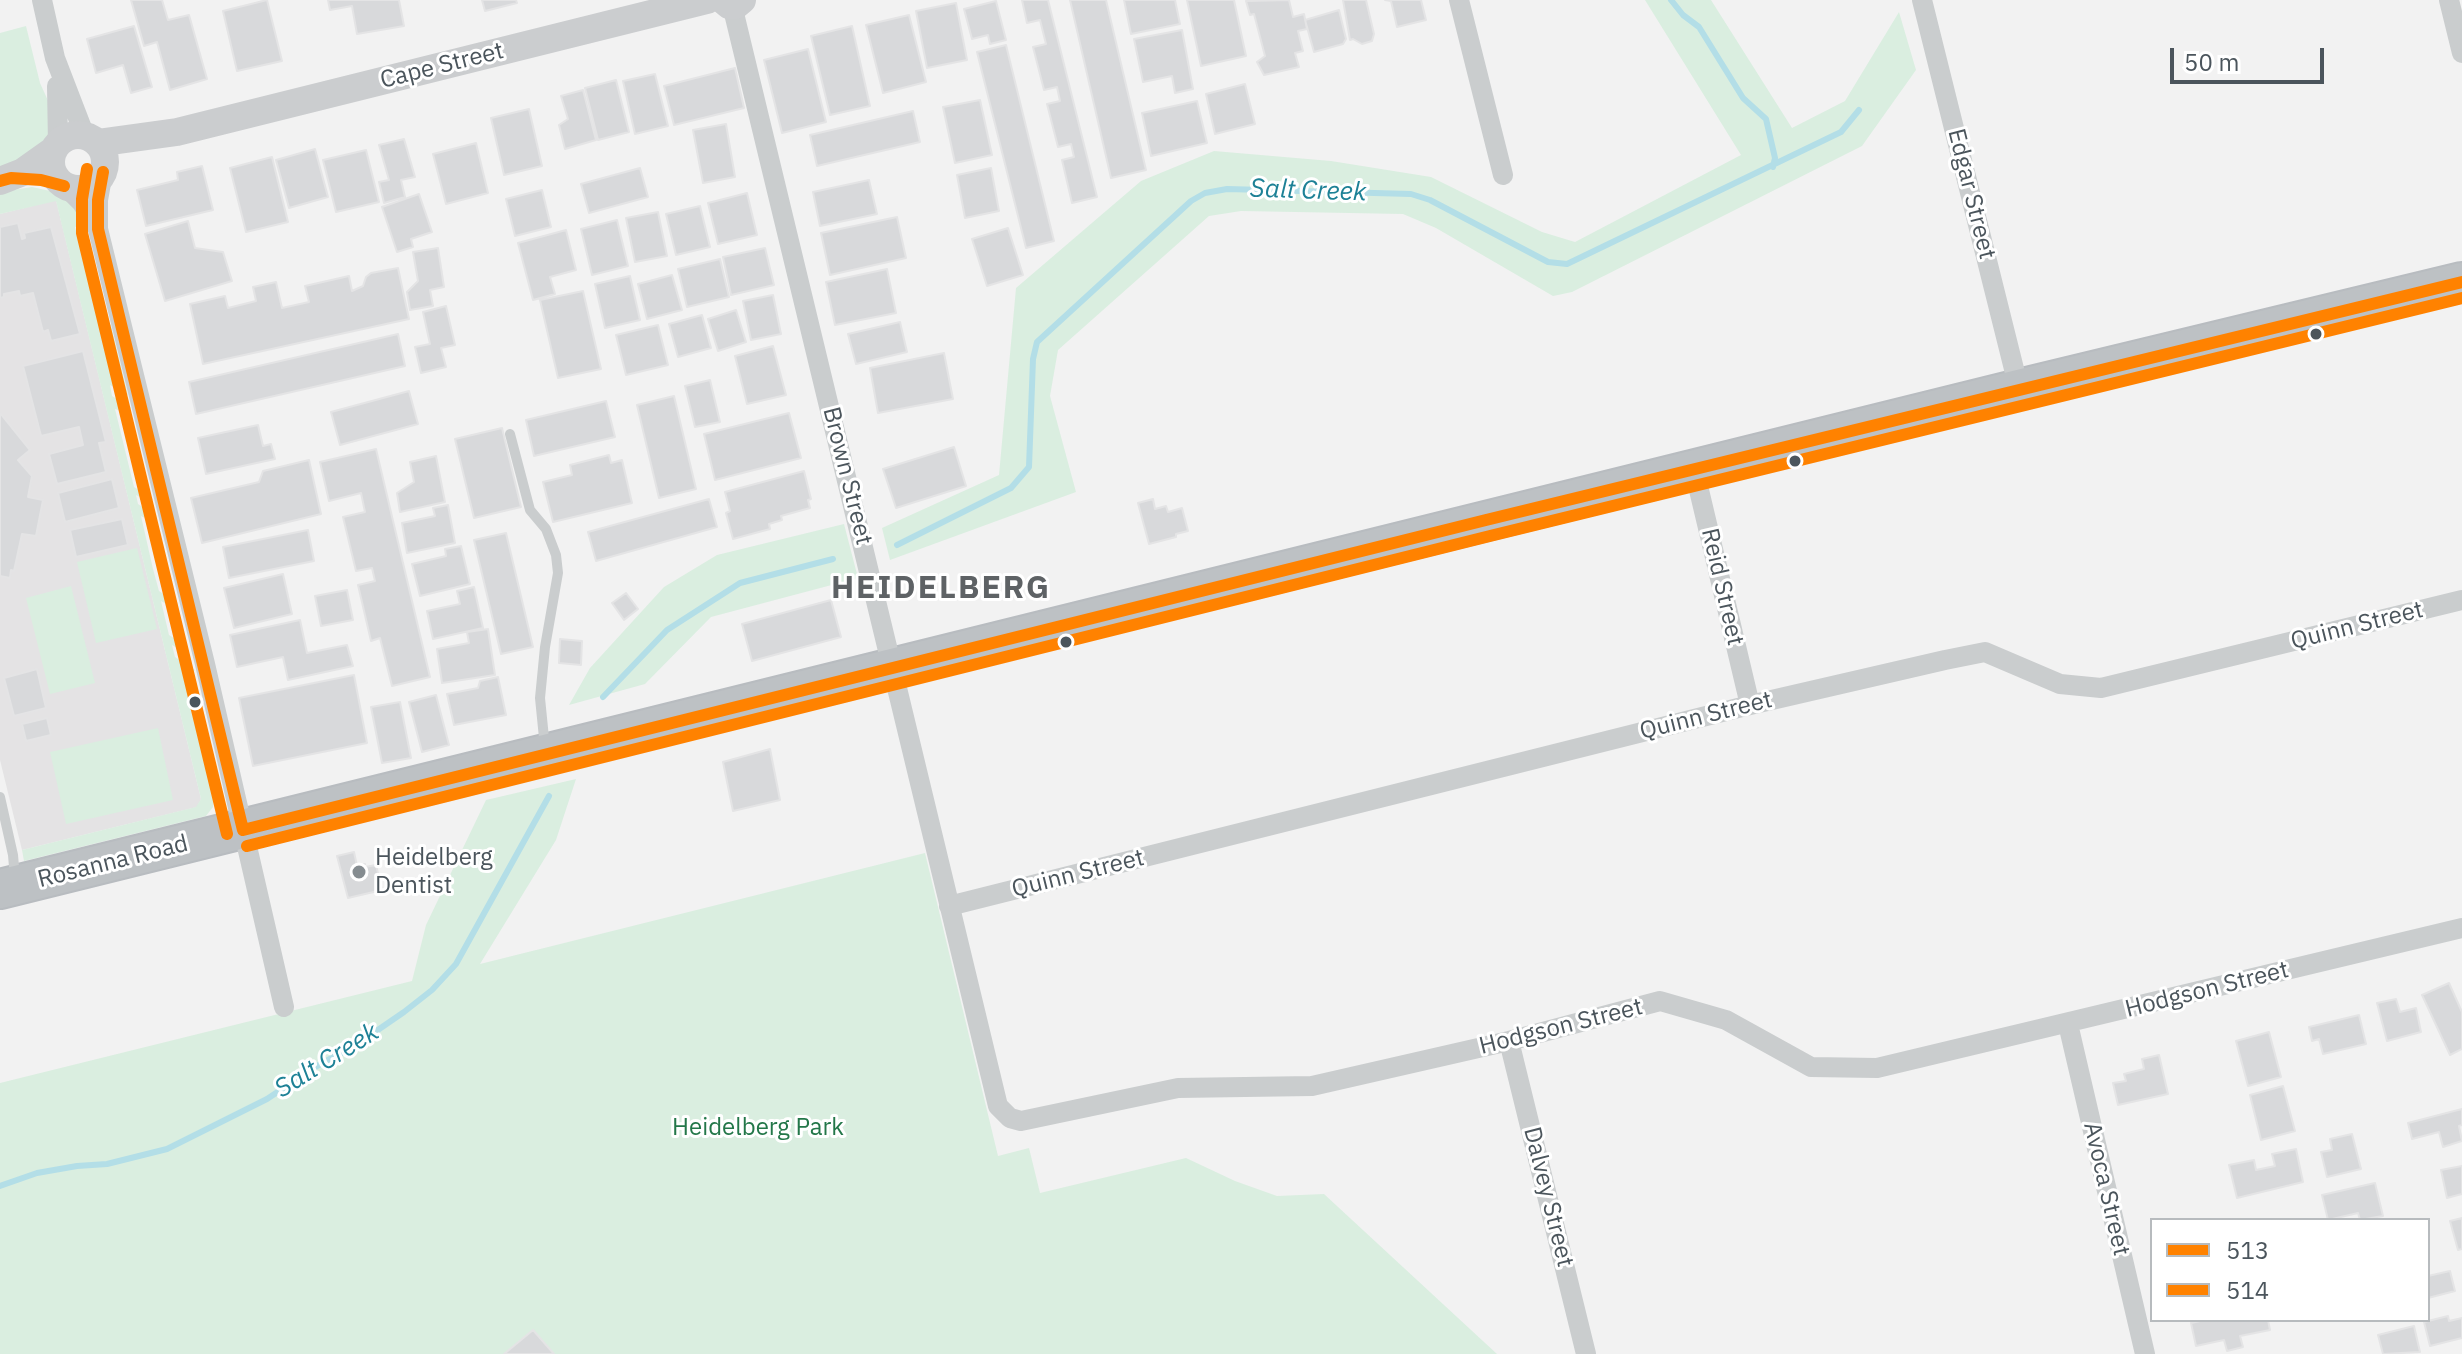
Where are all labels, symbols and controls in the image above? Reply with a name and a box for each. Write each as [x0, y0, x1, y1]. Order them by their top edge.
scale bar [2174, 32, 2328, 82]
street label: Cape Street [377, 37, 507, 95]
text: 50 m [2184, 46, 2239, 78]
street label: Edgar Street [1941, 126, 2001, 262]
water label: Salt Creek [1249, 173, 1367, 209]
unlabelled marker [2308, 326, 2324, 342]
street label: Brown Street [816, 404, 878, 548]
unlabelled marker [1787, 453, 1803, 469]
street label: Reid Street [1695, 525, 1749, 649]
district label: HEIDELBERG [831, 570, 1051, 608]
street label: Quinn Street [2288, 596, 2426, 656]
unlabelled marker [1058, 634, 1074, 650]
street label: Quinn Street [1637, 686, 1775, 746]
unlabelled marker [187, 694, 203, 710]
street label: Rosanna Road [35, 829, 191, 895]
place label: Heidelberg Dentist [375, 844, 493, 900]
street label: Quinn Street [1009, 844, 1147, 904]
marker: Heidelberg Dentist [350, 863, 368, 881]
street label: Hodgson Street [2122, 956, 2292, 1024]
street label: Hodgson Street [1476, 993, 1646, 1061]
water label: Salt Creek [269, 1017, 385, 1105]
park label: Heidelberg Park [672, 1114, 844, 1142]
street label: Avoca Street [2077, 1119, 2135, 1259]
street label: Dalvey Street [1517, 1124, 1579, 1270]
legend [2150, 1218, 2430, 1322]
text: 513 [2226, 1234, 2269, 1266]
text: 514 [2226, 1274, 2269, 1306]

